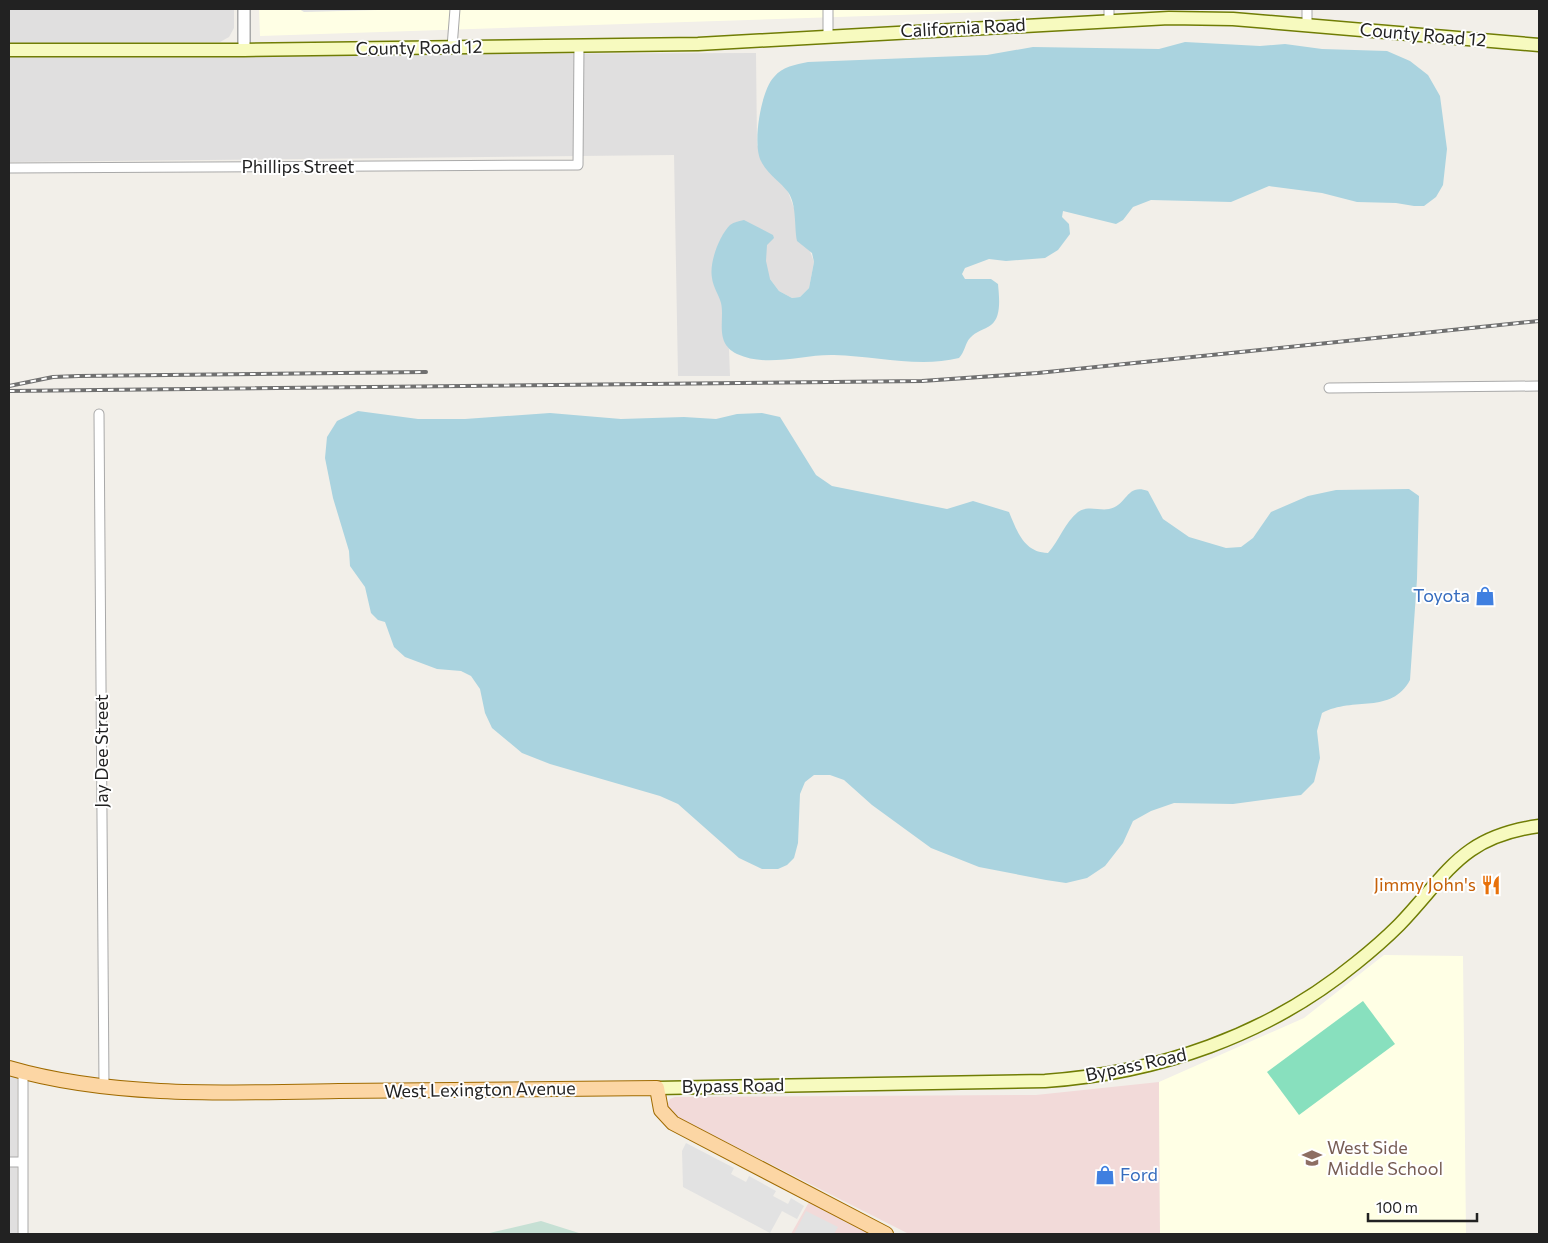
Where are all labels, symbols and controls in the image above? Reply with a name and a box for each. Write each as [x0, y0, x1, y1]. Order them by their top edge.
street label: California Road [900, 13, 1026, 41]
street label: County Road 12 [1359, 18, 1487, 50]
street label: County Road 12 [355, 35, 483, 59]
street label: Phillips Street [242, 155, 355, 177]
place label: Toyota [1413, 584, 1470, 606]
shop icon: Toyota [1474, 585, 1496, 607]
street label: Jay Dee Street [90, 694, 112, 808]
place label: Jimmy John's [1374, 873, 1476, 895]
restaurant icon: Jimmy John's [1480, 874, 1502, 896]
street label: Bypass Road [1083, 1043, 1188, 1085]
street label: Bypass Road [681, 1073, 785, 1097]
street label: West Lexington Avenue [384, 1076, 576, 1102]
place label: West Side Middle School [1327, 1136, 1443, 1179]
school or university icon: West Side Middle School [1301, 1147, 1323, 1169]
place label: Ford [1120, 1163, 1158, 1185]
shop icon: Ford [1094, 1164, 1116, 1186]
scale bar [1368, 1190, 1477, 1222]
text: 100 m [1376, 1198, 1418, 1216]

